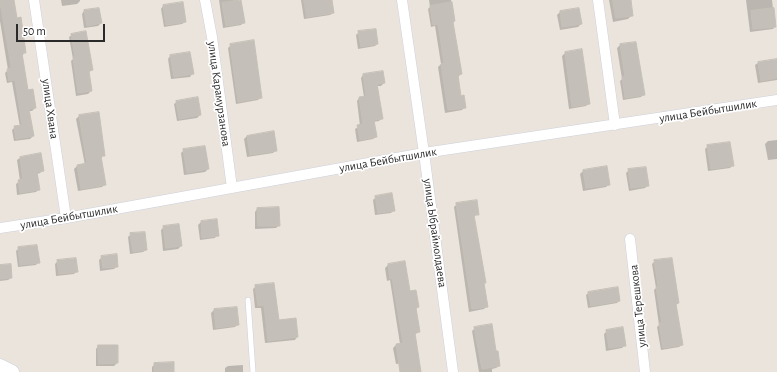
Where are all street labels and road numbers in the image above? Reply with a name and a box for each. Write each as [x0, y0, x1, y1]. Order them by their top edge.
street label: улица Карамурзанова [204, 40, 234, 148]
street label: улица Хвана [39, 78, 61, 140]
street label: улица Бейбытшилик [658, 96, 758, 126]
street label: улица Бейбытшилик [338, 144, 438, 176]
street label: улица Ыбраймолдаева [420, 178, 450, 288]
street label: улица Бейбытшилик [19, 201, 119, 233]
street label: улица Терешкова [627, 264, 649, 348]

